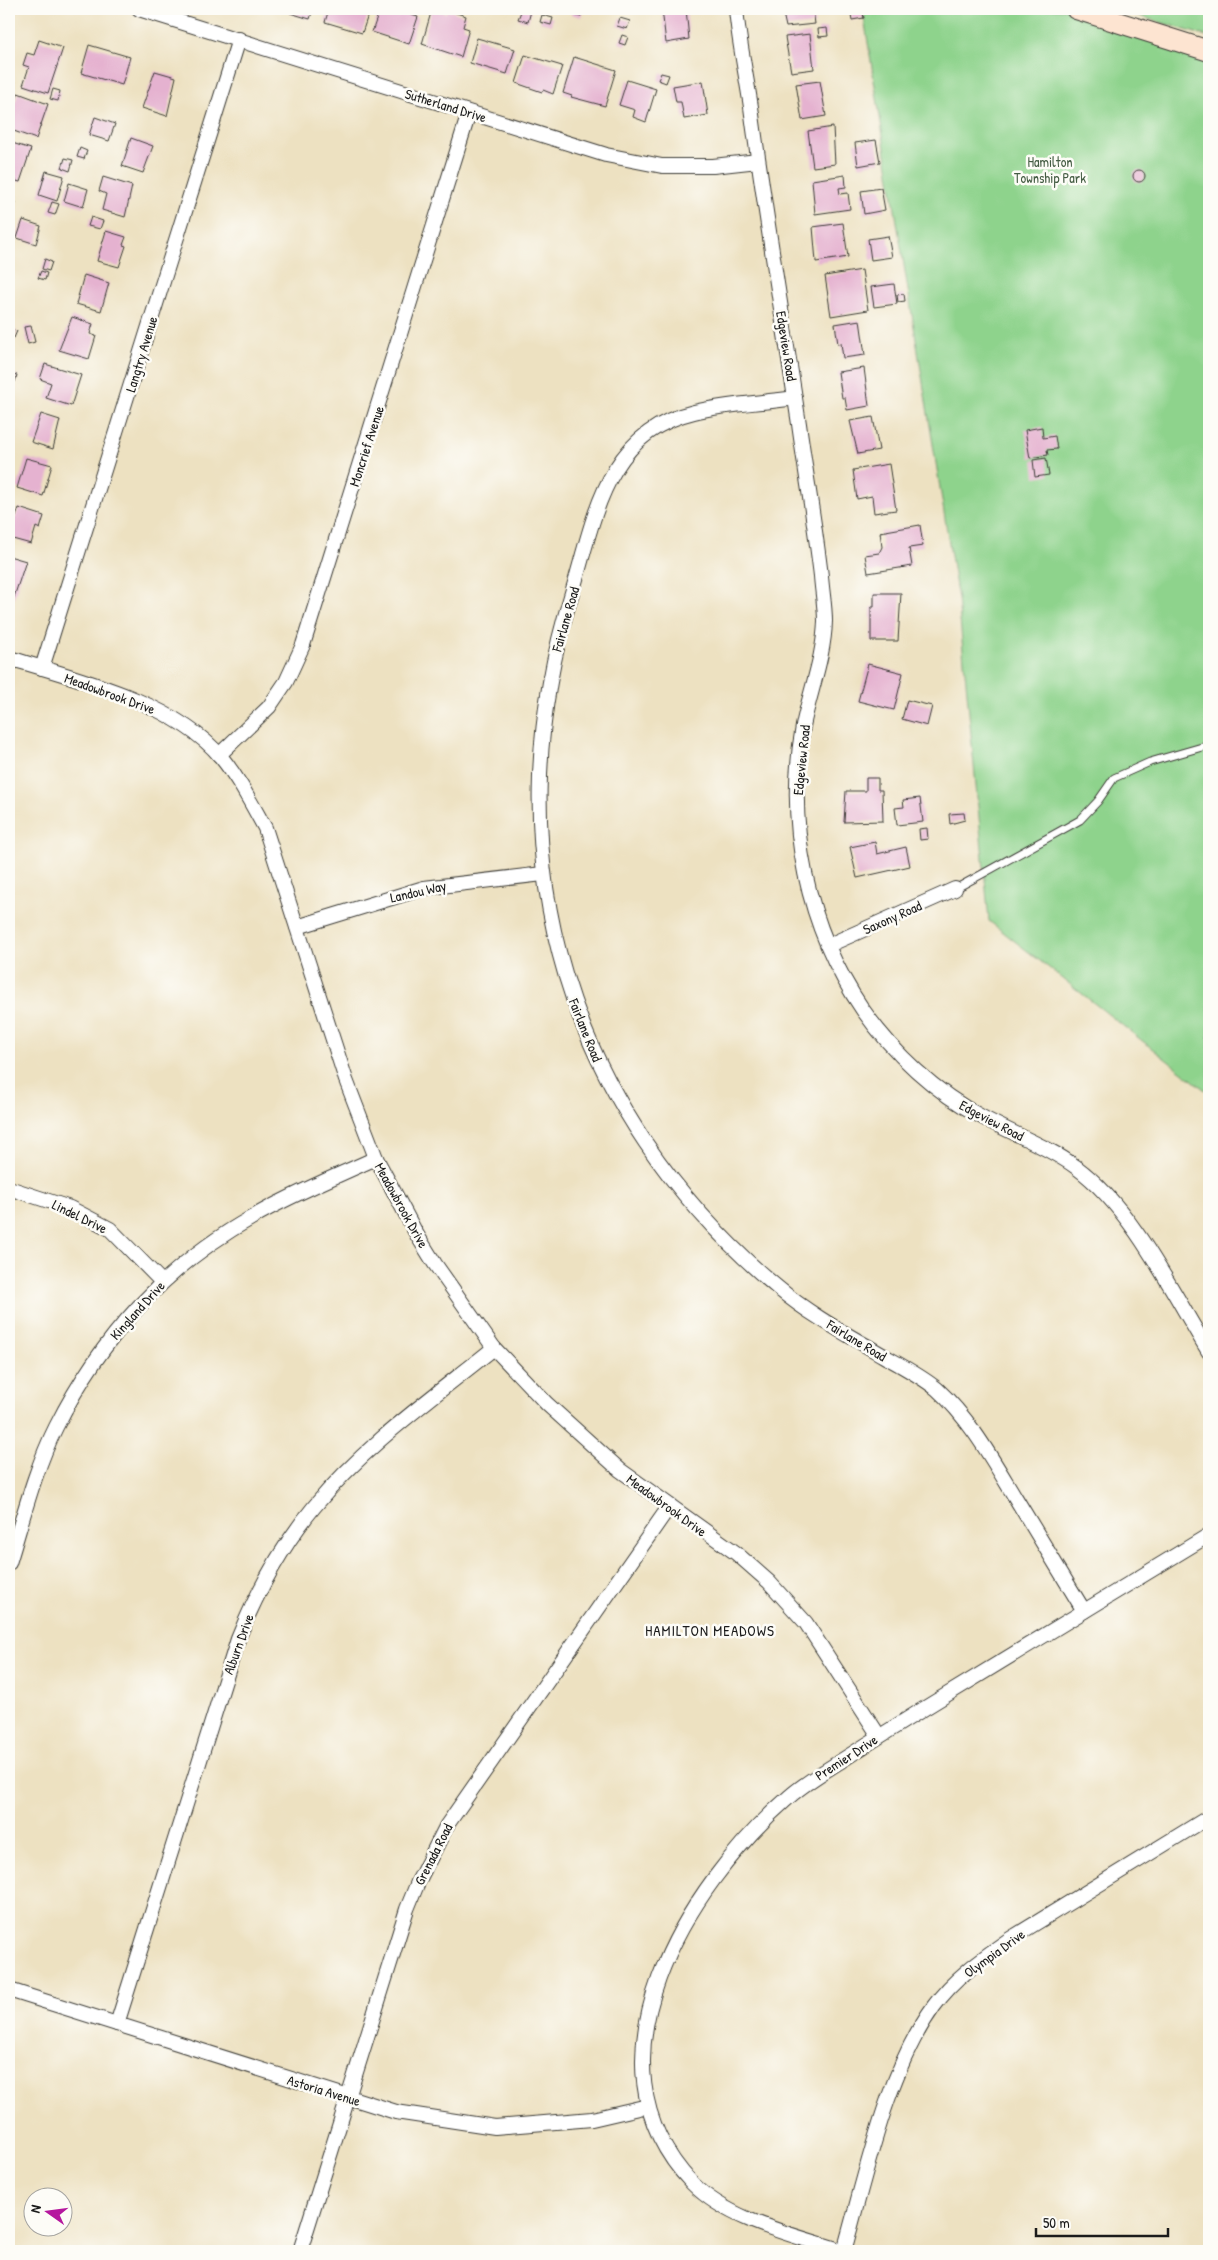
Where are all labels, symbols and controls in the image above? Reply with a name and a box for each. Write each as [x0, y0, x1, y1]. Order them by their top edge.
street label: Sutherland Drive [403, 84, 489, 127]
park label: Hamilton Township Park [1014, 152, 1086, 188]
street label: Edgeview Road [771, 310, 802, 383]
street label: Langtry Avenue [120, 313, 163, 394]
street label: Moncrief Avenue [344, 403, 388, 489]
street label: Fairlane Road [546, 584, 583, 655]
street label: Meadowbrook Drive [62, 668, 158, 718]
street label: Edgeview Road [788, 723, 815, 796]
street label: Landou Way [388, 875, 448, 908]
street label: Saxony Road [860, 895, 925, 939]
street label: Fairlane Road [564, 995, 607, 1065]
street label: Edgeview Road [956, 1095, 1028, 1146]
street label: Meadowbrook Drive [371, 1159, 433, 1251]
street label: Lindel Drive [49, 1195, 111, 1238]
street label: Kingland Drive [105, 1276, 170, 1344]
street label: Fairlane Road [823, 1314, 891, 1366]
street label: Meadowbrook Drive [623, 1469, 711, 1541]
street label: Alburn Drive [218, 1611, 258, 1677]
district label: HAMILTON MEADOWS [645, 1620, 775, 1641]
street label: Premier Drive [811, 1729, 881, 1784]
street label: Grenada Road [409, 1820, 457, 1888]
street label: Olympia Drive [960, 1924, 1029, 1982]
street label: Astoria Avenue [285, 2070, 363, 2110]
north arrow [22, 2188, 72, 2238]
text: N [25, 2202, 45, 2215]
scale bar [1036, 2205, 1168, 2237]
text: 50 m [1043, 2212, 1070, 2233]

